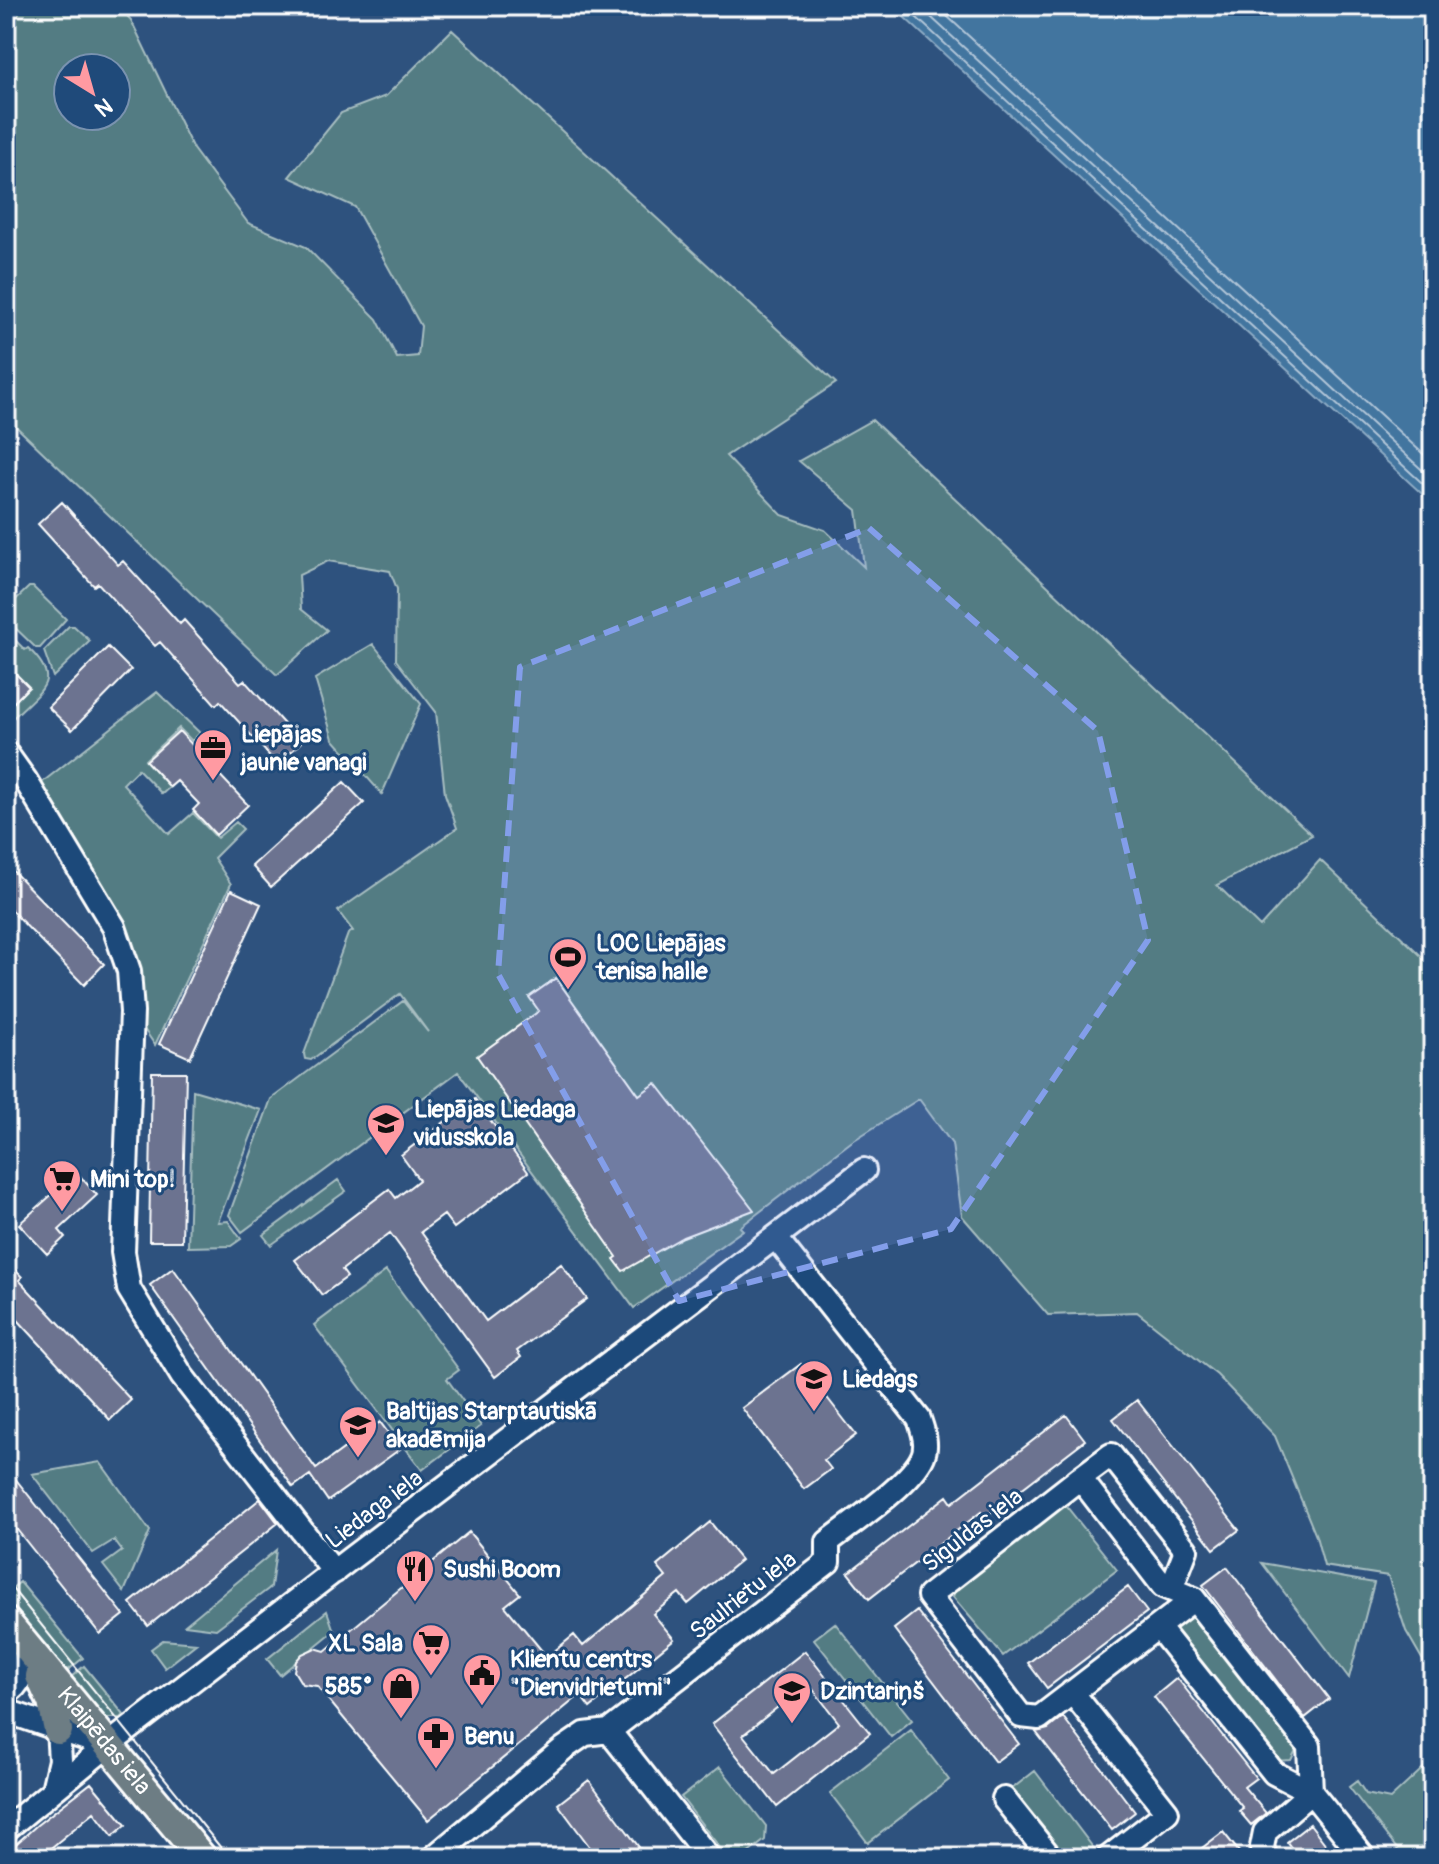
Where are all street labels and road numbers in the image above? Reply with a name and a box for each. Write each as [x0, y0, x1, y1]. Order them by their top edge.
street label: Liedaga iela [320, 1464, 429, 1555]
street label: Siguldas iela [916, 1482, 1028, 1579]
street label: Saulrietu iela [684, 1545, 802, 1646]
street label: Klaipēdas iela [51, 1681, 157, 1801]

